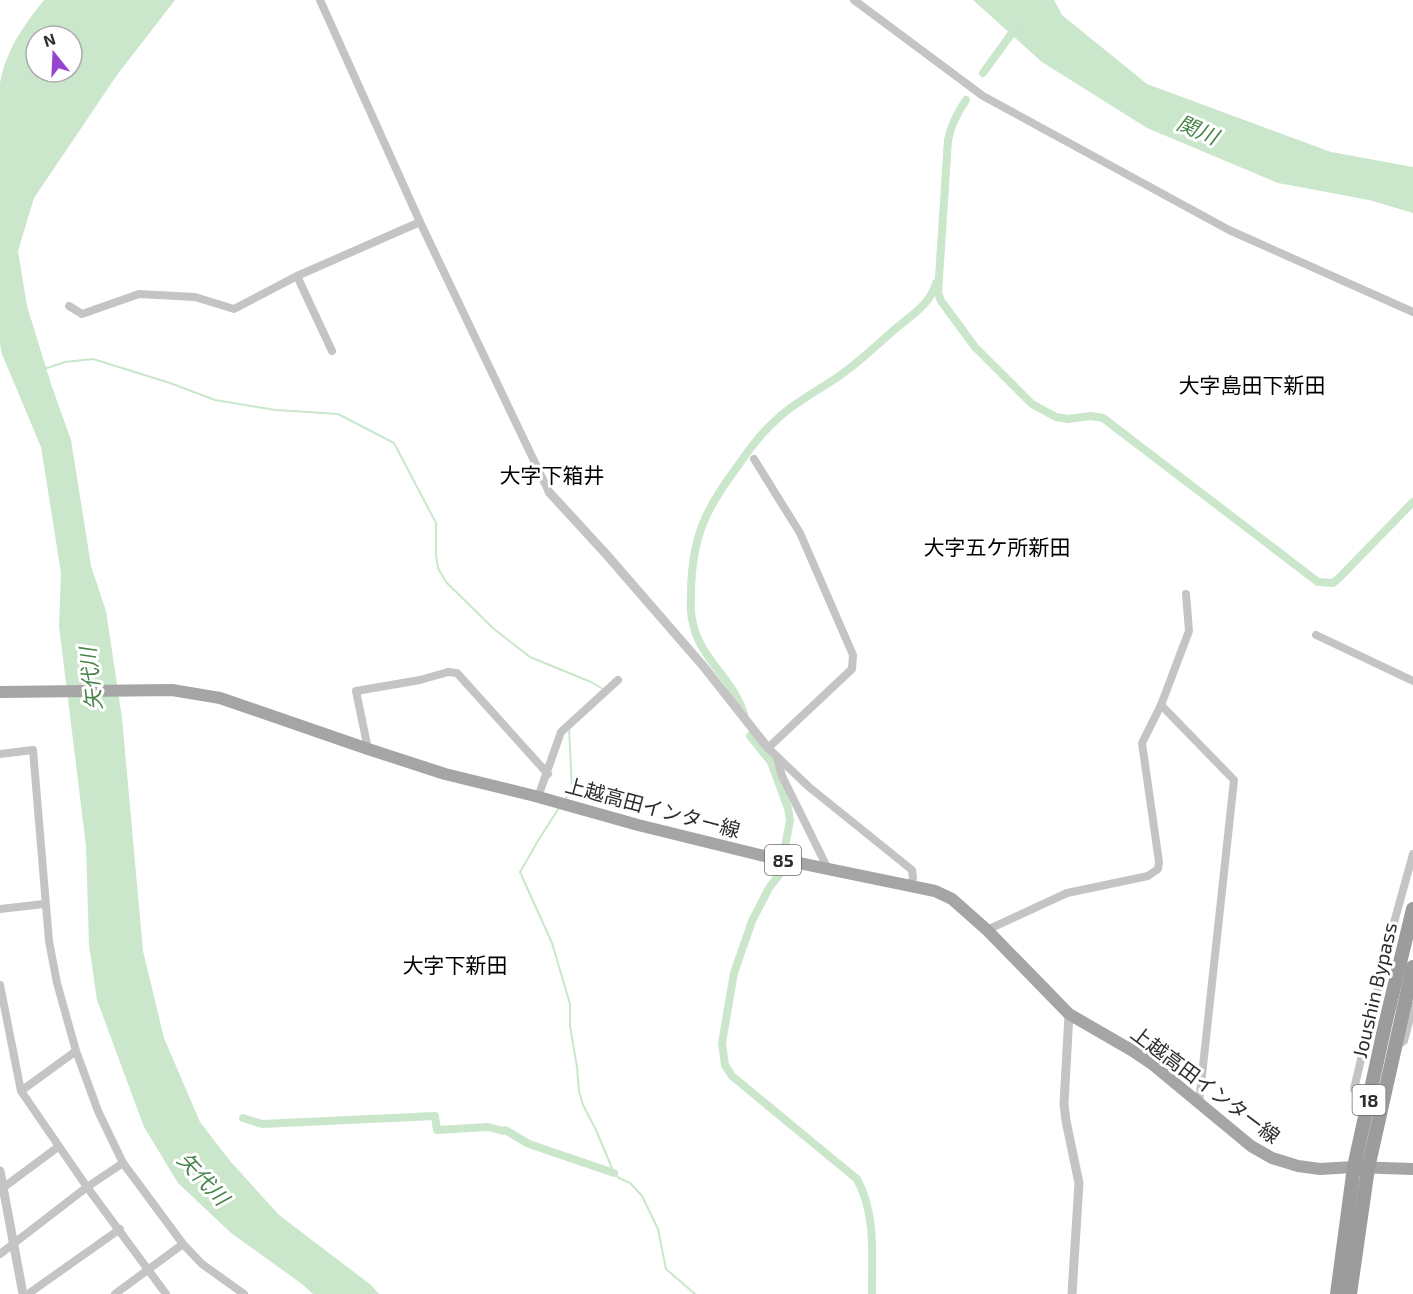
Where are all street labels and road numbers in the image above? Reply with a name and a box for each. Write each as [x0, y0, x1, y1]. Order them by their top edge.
street label: 上越高田インター線 [563, 772, 743, 842]
road number: 85 [765, 845, 801, 875]
street label: Joushin Bypass [1347, 920, 1401, 1060]
street label: 上越高田インター線 [1127, 1020, 1285, 1148]
road number: 18 [1352, 1085, 1386, 1115]

